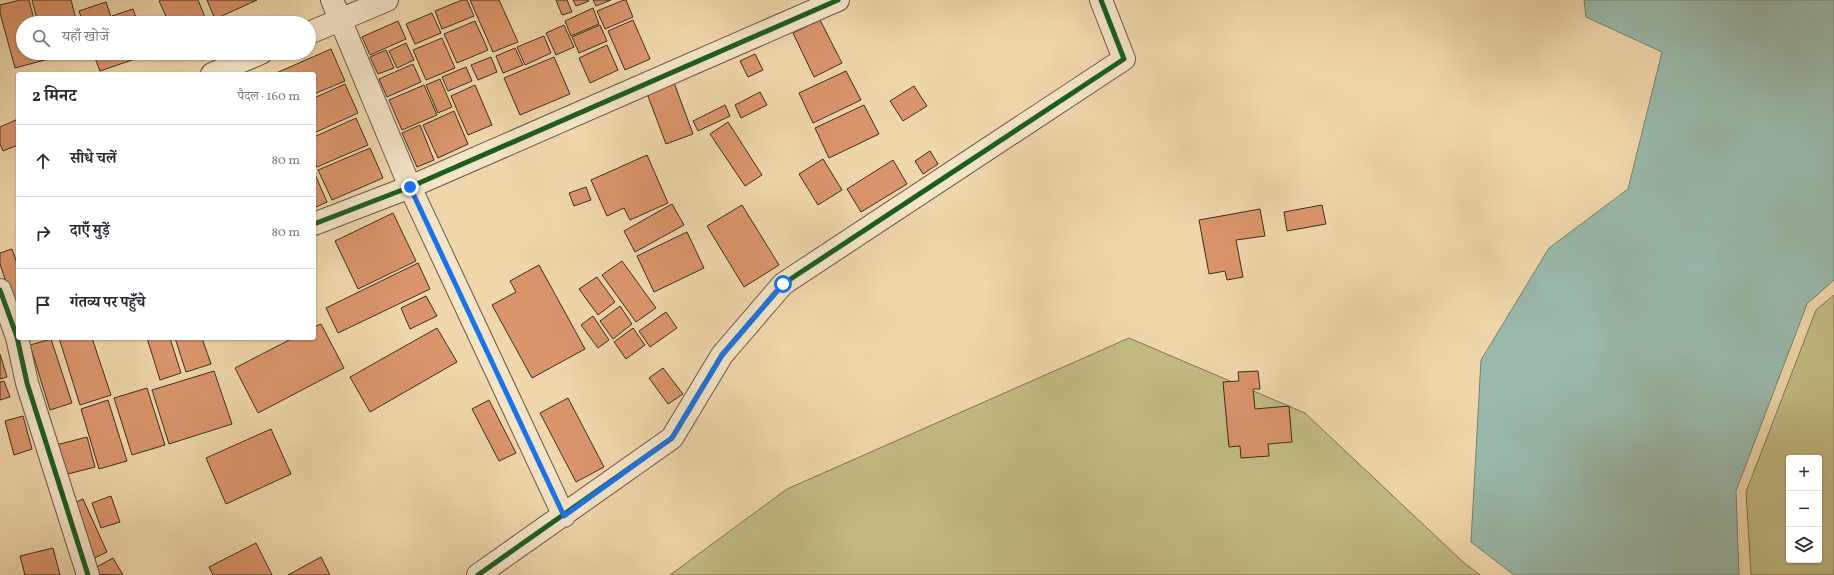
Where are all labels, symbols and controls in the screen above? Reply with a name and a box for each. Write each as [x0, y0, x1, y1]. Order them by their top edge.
search box [16, 16, 316, 60]
icon: search [30, 27, 52, 49]
text: यहाँ खोजें [62, 27, 109, 48]
text: 2 मिनट [32, 85, 76, 108]
text: पैदल · 160 m [237, 88, 300, 106]
text: सीधे चलें [70, 149, 117, 170]
icon: ahead [32, 150, 54, 172]
text: 80 m [271, 152, 300, 170]
route end [401, 178, 419, 196]
text: दाएँ मुड़ें [70, 221, 110, 242]
icon: right [32, 222, 54, 244]
text: 80 m [271, 224, 300, 242]
route start [774, 275, 792, 293]
text: गंतव्य पर पहुँचे [70, 293, 145, 314]
icon: arrive [32, 294, 54, 316]
map controls [1786, 455, 1822, 563]
button: + [1786, 455, 1822, 491]
button: − [1786, 491, 1822, 527]
button: layers [1786, 527, 1822, 563]

